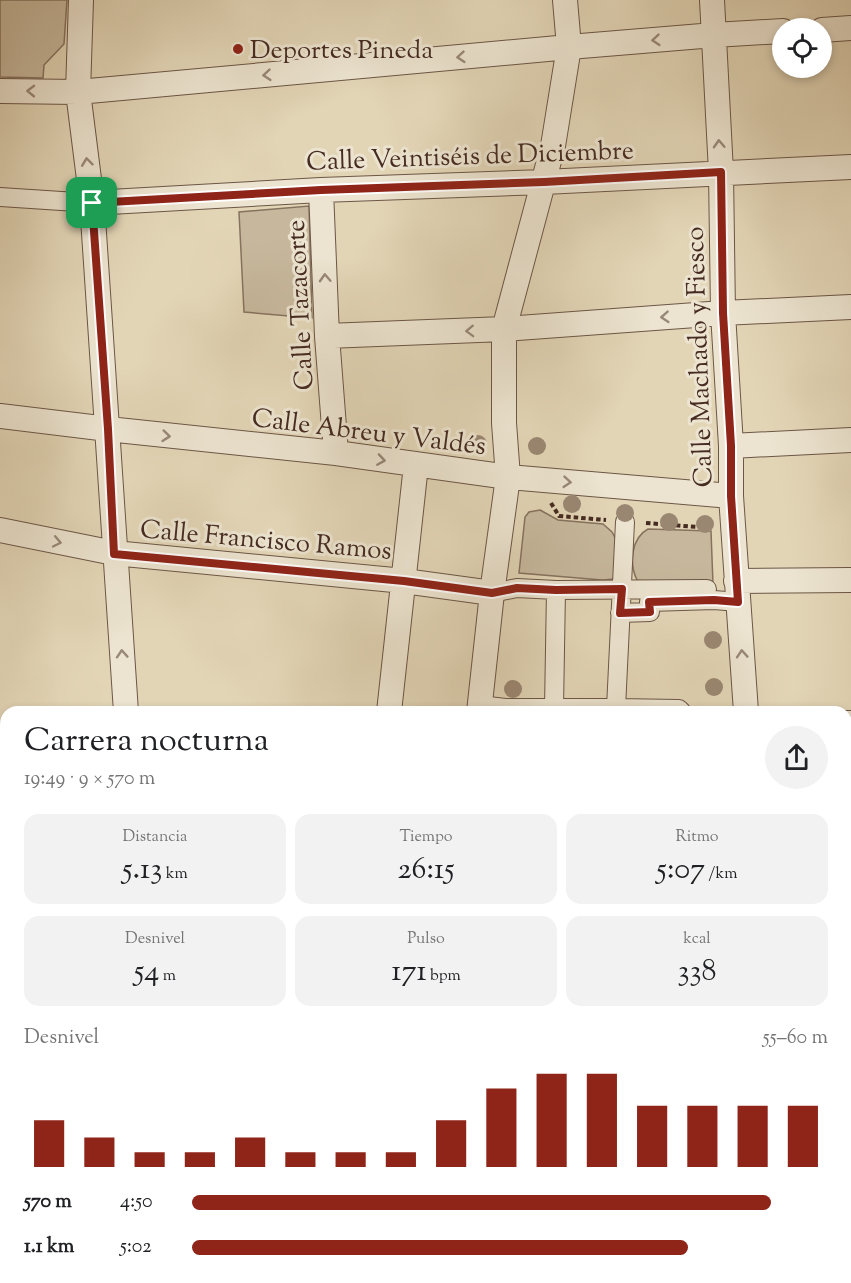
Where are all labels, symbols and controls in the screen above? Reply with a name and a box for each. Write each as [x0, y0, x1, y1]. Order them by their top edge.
map controls [772, 18, 832, 78]
button: locate [772, 18, 832, 78]
place label: Deportes Pineda [250, 33, 433, 70]
one-way arrow [651, 33, 660, 46]
marker: Deportes Pineda [231, 42, 245, 56]
one-way arrow [457, 50, 466, 63]
one-way arrow [263, 68, 272, 81]
one-way arrow [27, 85, 36, 98]
street label: Calle Veintiséis de Diciembre [306, 133, 634, 182]
one-way arrow [713, 139, 726, 148]
one-way arrow [81, 157, 93, 166]
pin [66, 177, 117, 228]
icon: arrive [75, 186, 108, 219]
street label: Calle Tazacorte [279, 219, 324, 391]
street label: Calle Machado y Fiesco [677, 226, 724, 488]
one-way arrow [318, 273, 331, 282]
one-way arrow [660, 311, 669, 324]
one-way arrow [466, 324, 475, 337]
street label: Calle Abreu y Valdés [250, 401, 488, 466]
one-way arrow [161, 429, 171, 441]
one-way arrow [375, 453, 385, 466]
one-way arrow [562, 475, 571, 488]
street label: Calle Francisco Ramos [138, 512, 393, 571]
one-way arrow [52, 535, 62, 548]
one-way arrow [115, 650, 128, 659]
one-way arrow [736, 650, 749, 659]
text: Carrera nocturna [24, 718, 269, 766]
button: share [765, 726, 828, 789]
text: 19:49 · 9 × 570 m [24, 765, 155, 794]
text: Distancia [123, 826, 187, 849]
text: Tiempo [399, 826, 453, 849]
text: Ritmo [675, 826, 719, 849]
text: 5.13 [122, 849, 162, 892]
text: 26:15 [398, 849, 454, 892]
text: 5:07 [656, 849, 705, 892]
text: km [162, 863, 188, 886]
text: /km [705, 863, 738, 886]
text: Desnivel [125, 928, 185, 951]
text: Pulso [407, 928, 445, 951]
text: kcal [683, 928, 711, 951]
text: 54 [134, 951, 159, 994]
text: 171 [391, 951, 427, 994]
text: 338 [677, 951, 717, 994]
text: m [159, 965, 176, 988]
text: bpm [427, 965, 461, 988]
text: Desnivel [24, 1024, 99, 1053]
text: 55–60 m [763, 1024, 828, 1053]
text: 570 m [24, 1188, 72, 1217]
text: 4:50 [120, 1188, 153, 1217]
text: 1.1 km [24, 1233, 74, 1262]
text: 5:02 [120, 1233, 152, 1262]

